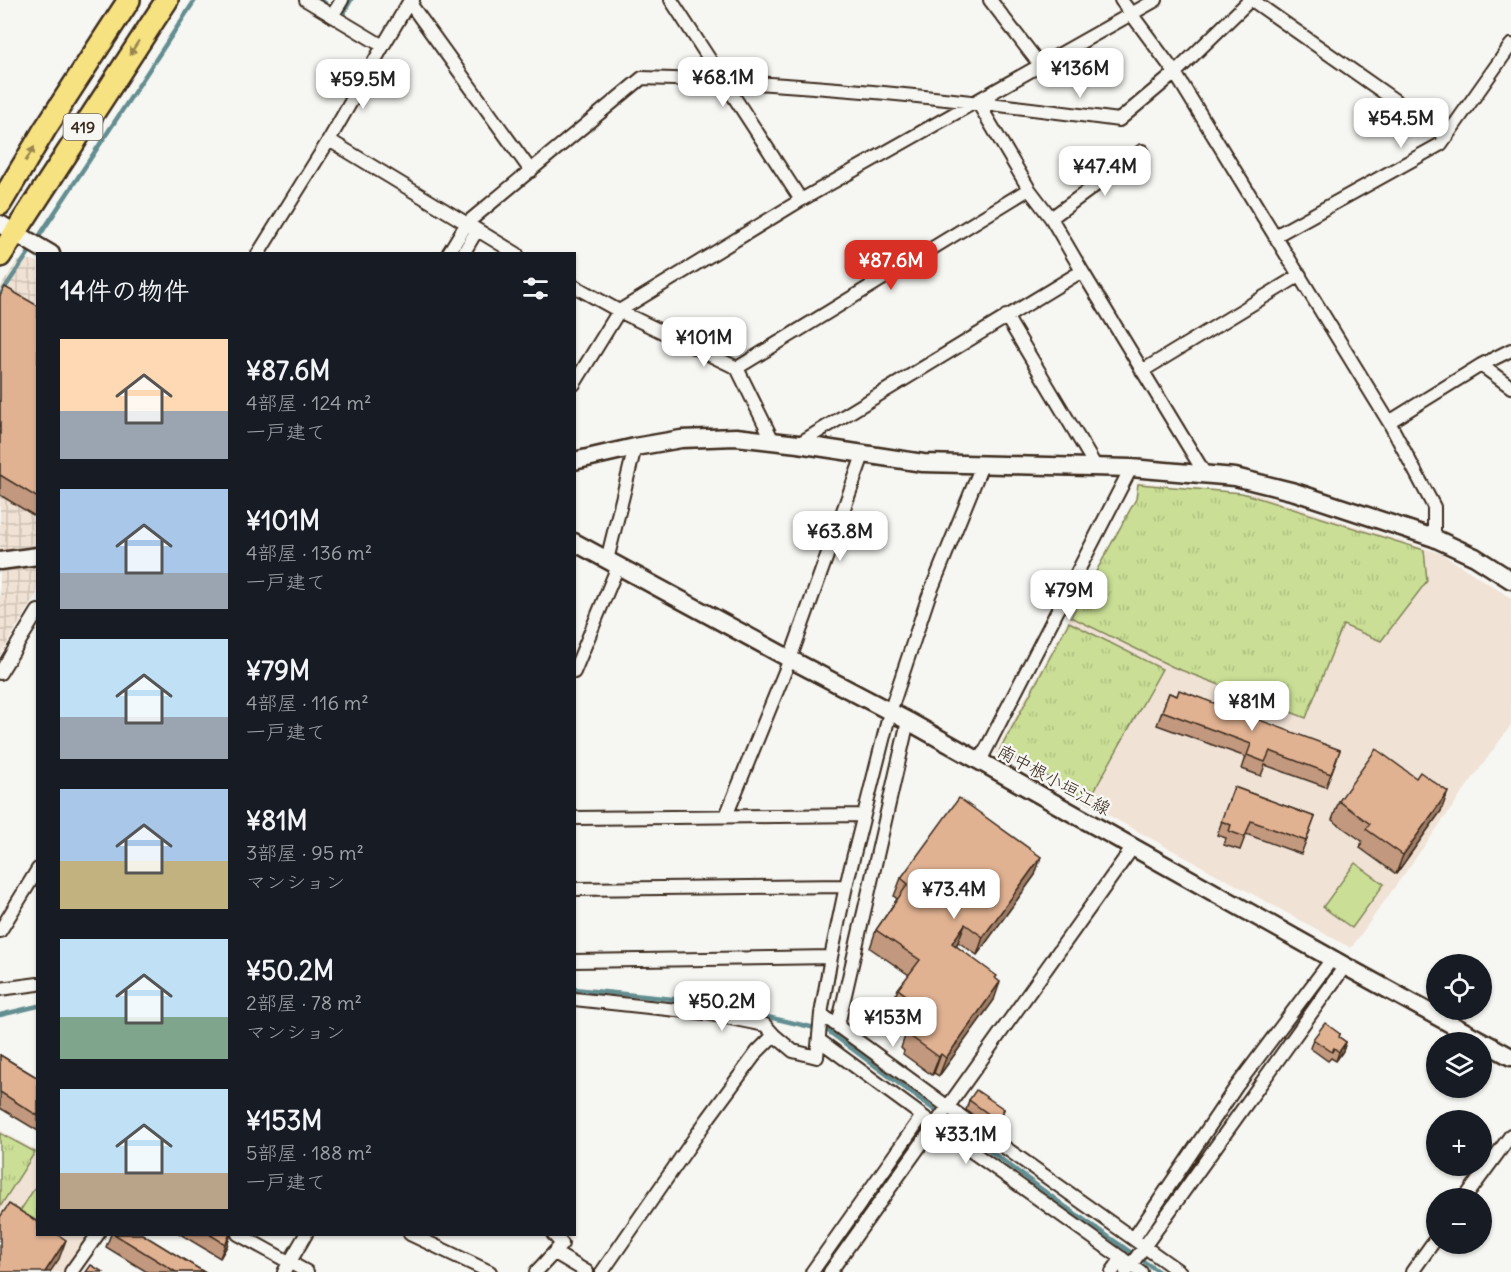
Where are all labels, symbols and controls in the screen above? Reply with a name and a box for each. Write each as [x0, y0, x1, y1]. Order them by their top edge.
one-way arrow [128, 40, 140, 56]
pin: ¥136M [1038, 48, 1122, 99]
text: ¥136M [1051, 55, 1109, 80]
pin: ¥68.1M [674, 57, 772, 108]
pin: ¥59.5M [314, 59, 412, 110]
text: ¥68.1M [692, 64, 754, 89]
text: ¥59.5M [330, 66, 396, 91]
pin: ¥54.5M [1352, 98, 1450, 149]
text: ¥54.5M [1368, 105, 1434, 130]
road number: 419 [64, 114, 103, 140]
one-way arrow [25, 146, 36, 162]
pin: ¥47.4M [1056, 146, 1154, 197]
text: ¥47.4M [1073, 153, 1137, 178]
pin: ¥87.6M [842, 240, 940, 291]
text: ¥87.6M [859, 247, 923, 272]
icon: filters [519, 272, 552, 305]
text: 14件の物件 [60, 274, 189, 307]
pin: ¥101M [662, 317, 746, 368]
text: ¥101M [676, 324, 732, 349]
text: ¥87.6M [246, 354, 330, 387]
icon: home [108, 363, 180, 435]
text: 4部屋 · 124 m² [246, 390, 371, 415]
text: 一戸建て [246, 419, 326, 444]
text: ¥101M [246, 504, 320, 537]
pin: ¥63.8M [791, 511, 889, 562]
icon: home [108, 513, 180, 585]
text: ¥63.8M [807, 518, 873, 543]
text: 4部屋 · 136 m² [246, 540, 372, 565]
text: 一戸建て [246, 569, 326, 594]
pin: ¥79M [1033, 570, 1105, 621]
text: ¥79M [1044, 577, 1094, 602]
text: ¥79M [246, 654, 310, 687]
icon: home [108, 663, 180, 735]
pin: ¥81M [1216, 681, 1288, 732]
text: ¥81M [1228, 688, 1276, 713]
text: 4部屋 · 116 m² [246, 690, 369, 715]
text: 一戸建て [246, 719, 326, 744]
street label: 南中根小垣江線 [994, 739, 1115, 820]
text: ¥81M [246, 804, 308, 837]
icon: home [108, 813, 180, 885]
text: 3部屋 · 95 m² [246, 840, 364, 865]
text: マンション [246, 869, 345, 894]
pin: ¥73.4M [905, 869, 1003, 920]
text: ¥73.4M [922, 876, 986, 901]
text: ¥50.2M [246, 954, 334, 987]
map controls [1426, 954, 1492, 1254]
button: locate [1426, 954, 1492, 1020]
icon: home [108, 963, 180, 1035]
pin: ¥50.2M [673, 981, 771, 1032]
text: ¥50.2M [688, 988, 756, 1013]
text: 2部屋 · 78 m² [246, 990, 362, 1015]
pin: ¥153M [851, 997, 935, 1048]
text: ¥153M [864, 1004, 922, 1029]
text: マンション [246, 1019, 345, 1044]
button: layers [1426, 1032, 1492, 1098]
text: ¥153M [246, 1104, 322, 1137]
button: + [1426, 1110, 1492, 1176]
icon: home [108, 1113, 180, 1185]
pin: ¥33.1M [917, 1114, 1015, 1165]
text: ¥33.1M [935, 1121, 997, 1146]
text: 5部屋 · 188 m² [246, 1140, 372, 1165]
text: 一戸建て [246, 1169, 326, 1194]
button: − [1426, 1188, 1492, 1254]

